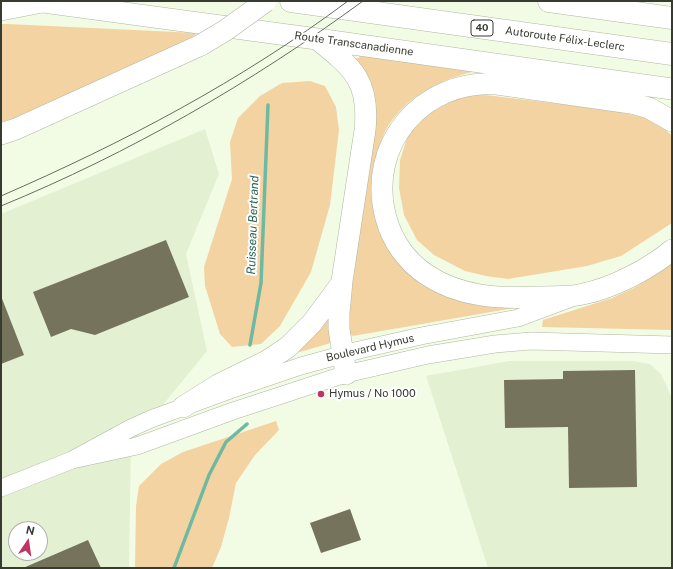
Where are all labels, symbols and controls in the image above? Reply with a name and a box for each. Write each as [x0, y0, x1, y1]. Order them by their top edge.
road number: 40 [471, 20, 493, 36]
street label: Autoroute Félix-Leclerc [504, 24, 626, 54]
street label: Route Transcanadienne [294, 29, 414, 59]
water label: Ruisseau Bertrand [244, 175, 262, 275]
street label: Boulevard Hymus [325, 331, 415, 365]
place label: Hymus / No 1000 [329, 387, 416, 401]
marker: Hymus / No 1000 [316, 389, 326, 399]
north arrow [8, 521, 48, 561]
text: N [25, 523, 36, 537]

